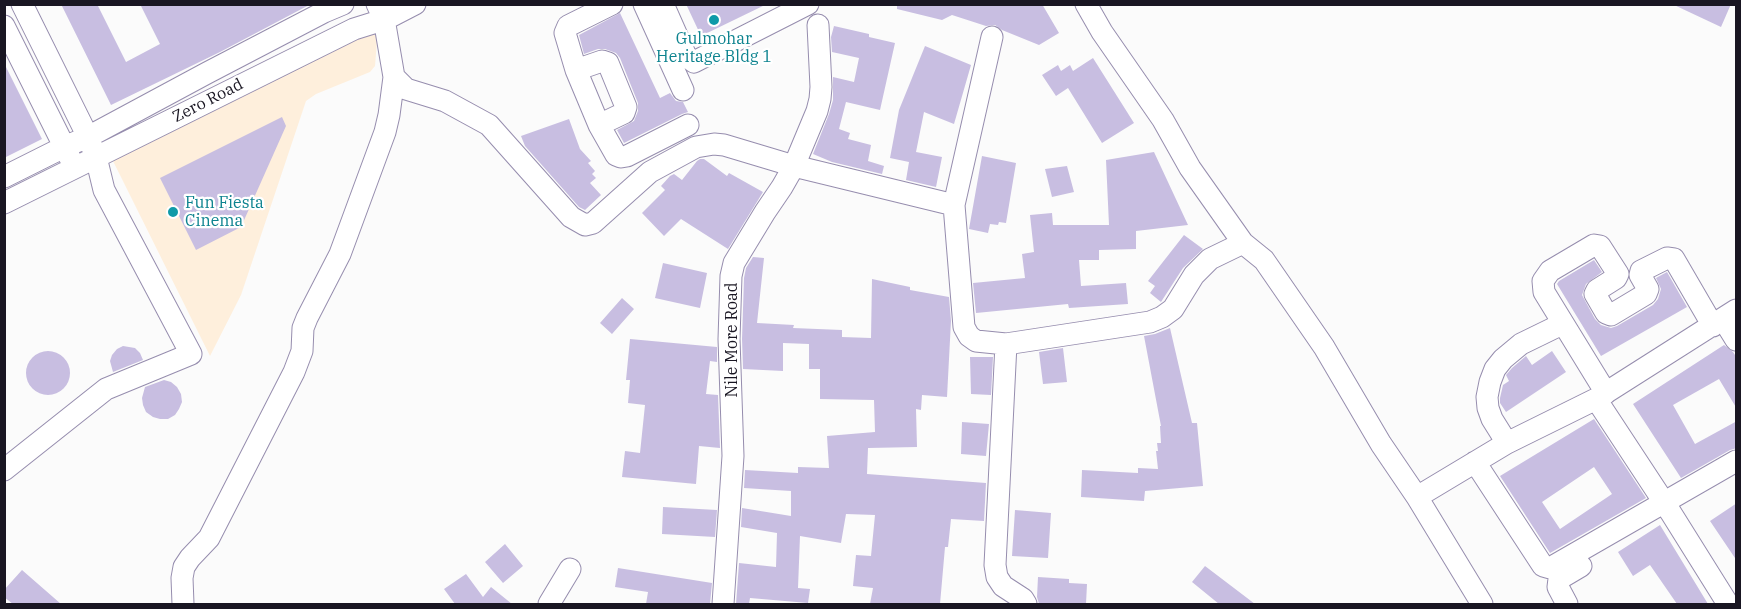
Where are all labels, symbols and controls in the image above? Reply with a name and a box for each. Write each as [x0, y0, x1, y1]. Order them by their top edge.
marker: Gulmohar Heritage Bldg 1 [707, 13, 721, 27]
place label: Gulmohar Heritage Bldg 1 [656, 29, 772, 67]
street label: Zero Road [169, 75, 247, 127]
place label: Fun Fiesta Cinema [185, 193, 264, 231]
marker: Fun Fiesta Cinema [166, 205, 180, 219]
street label: Nile More Road [722, 282, 742, 398]

